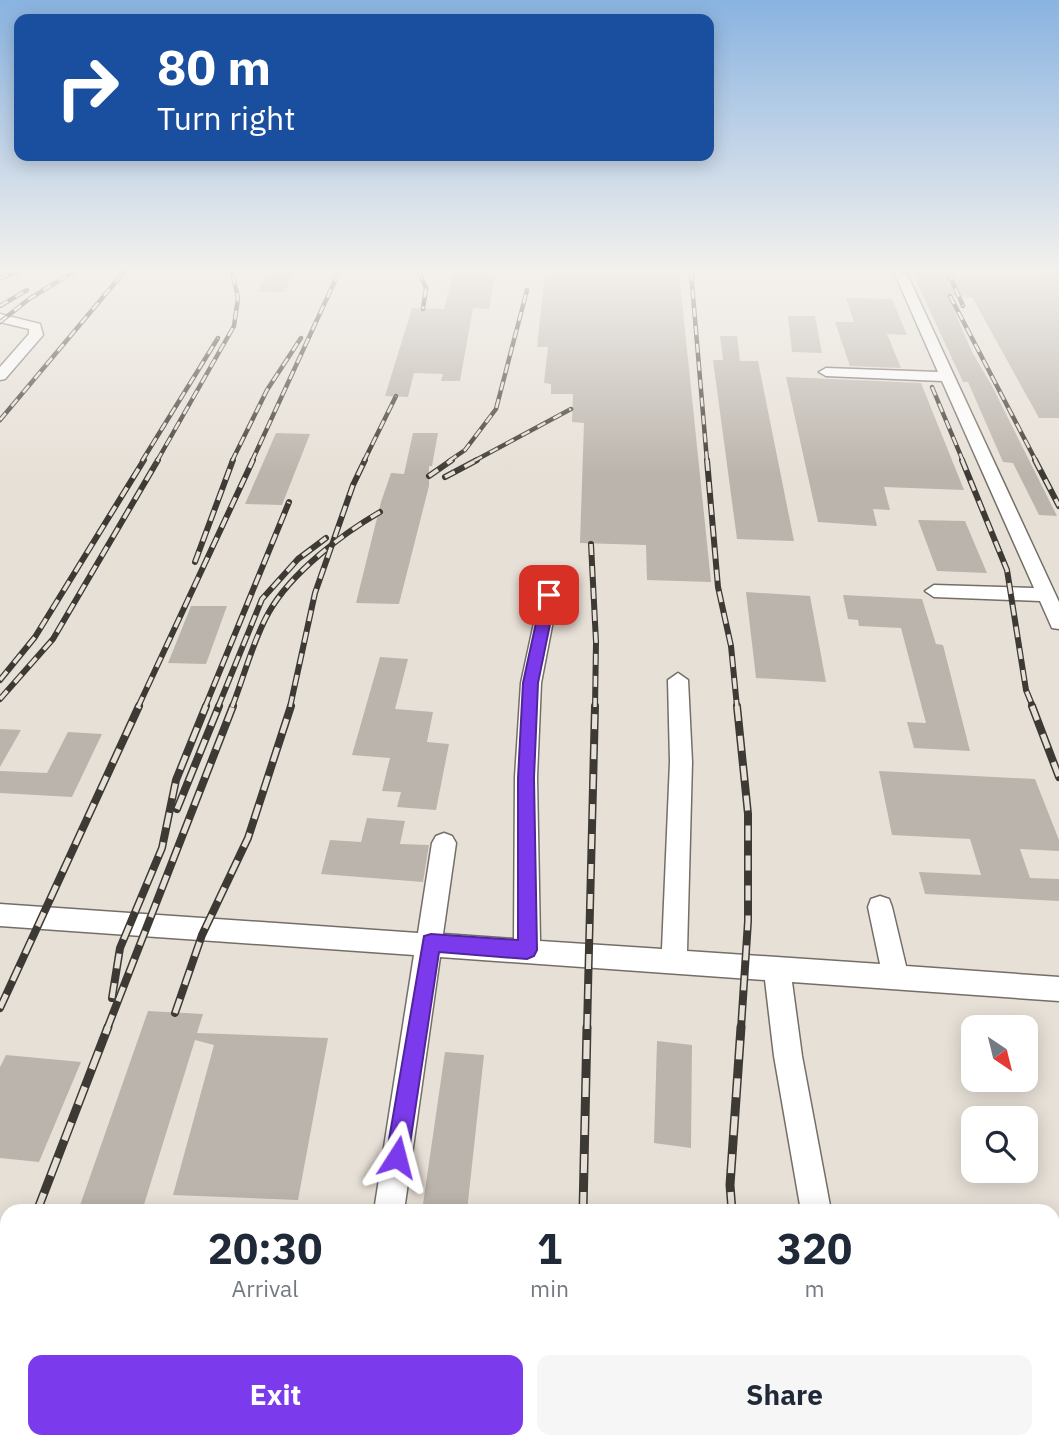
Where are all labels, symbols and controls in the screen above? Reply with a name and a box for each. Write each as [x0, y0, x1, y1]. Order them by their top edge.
text: 80 m [157, 35, 271, 98]
icon: right [42, 42, 133, 133]
text: Turn right [157, 97, 295, 139]
pin [519, 565, 579, 625]
icon: arrive [530, 576, 568, 614]
north arrow [961, 1015, 1038, 1092]
map controls [961, 1015, 1038, 1183]
button: search [961, 1106, 1038, 1183]
position arrow [360, 1120, 434, 1194]
text: 20:30 [208, 1221, 322, 1276]
text: 1 [537, 1221, 562, 1276]
text: 320 [777, 1221, 852, 1276]
text: Arrival [232, 1273, 299, 1303]
text: min [530, 1273, 569, 1303]
text: m [804, 1273, 825, 1303]
button: Exit [28, 1355, 523, 1435]
button: Share [537, 1355, 1032, 1435]

